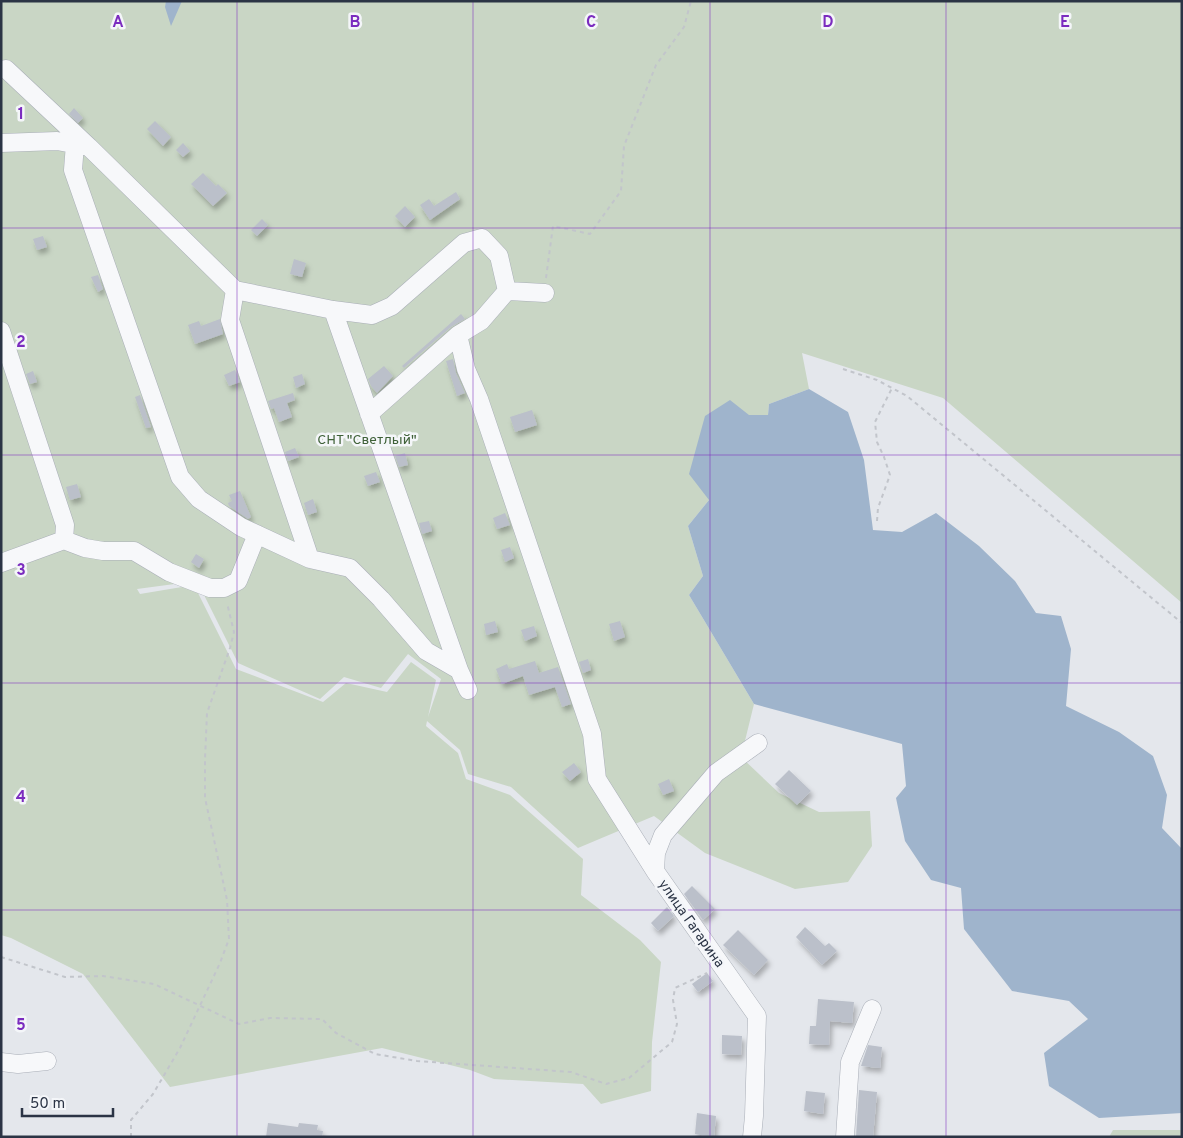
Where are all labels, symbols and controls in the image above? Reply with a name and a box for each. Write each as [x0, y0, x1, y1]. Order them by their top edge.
text: A [112, 13, 124, 33]
text: B [349, 13, 361, 33]
text: C [586, 13, 596, 33]
text: D [822, 13, 834, 33]
text: E [1060, 13, 1070, 33]
text: 1 [18, 105, 24, 125]
text: 2 [16, 333, 26, 353]
park label: СНТ "Светлый" [317, 432, 417, 449]
text: 3 [16, 561, 26, 581]
text: 4 [16, 788, 26, 808]
street label: улица Гагарина [654, 877, 727, 971]
text: 5 [16, 1016, 26, 1036]
scale bar [22, 1086, 114, 1118]
text: 50 m [30, 1095, 65, 1114]

